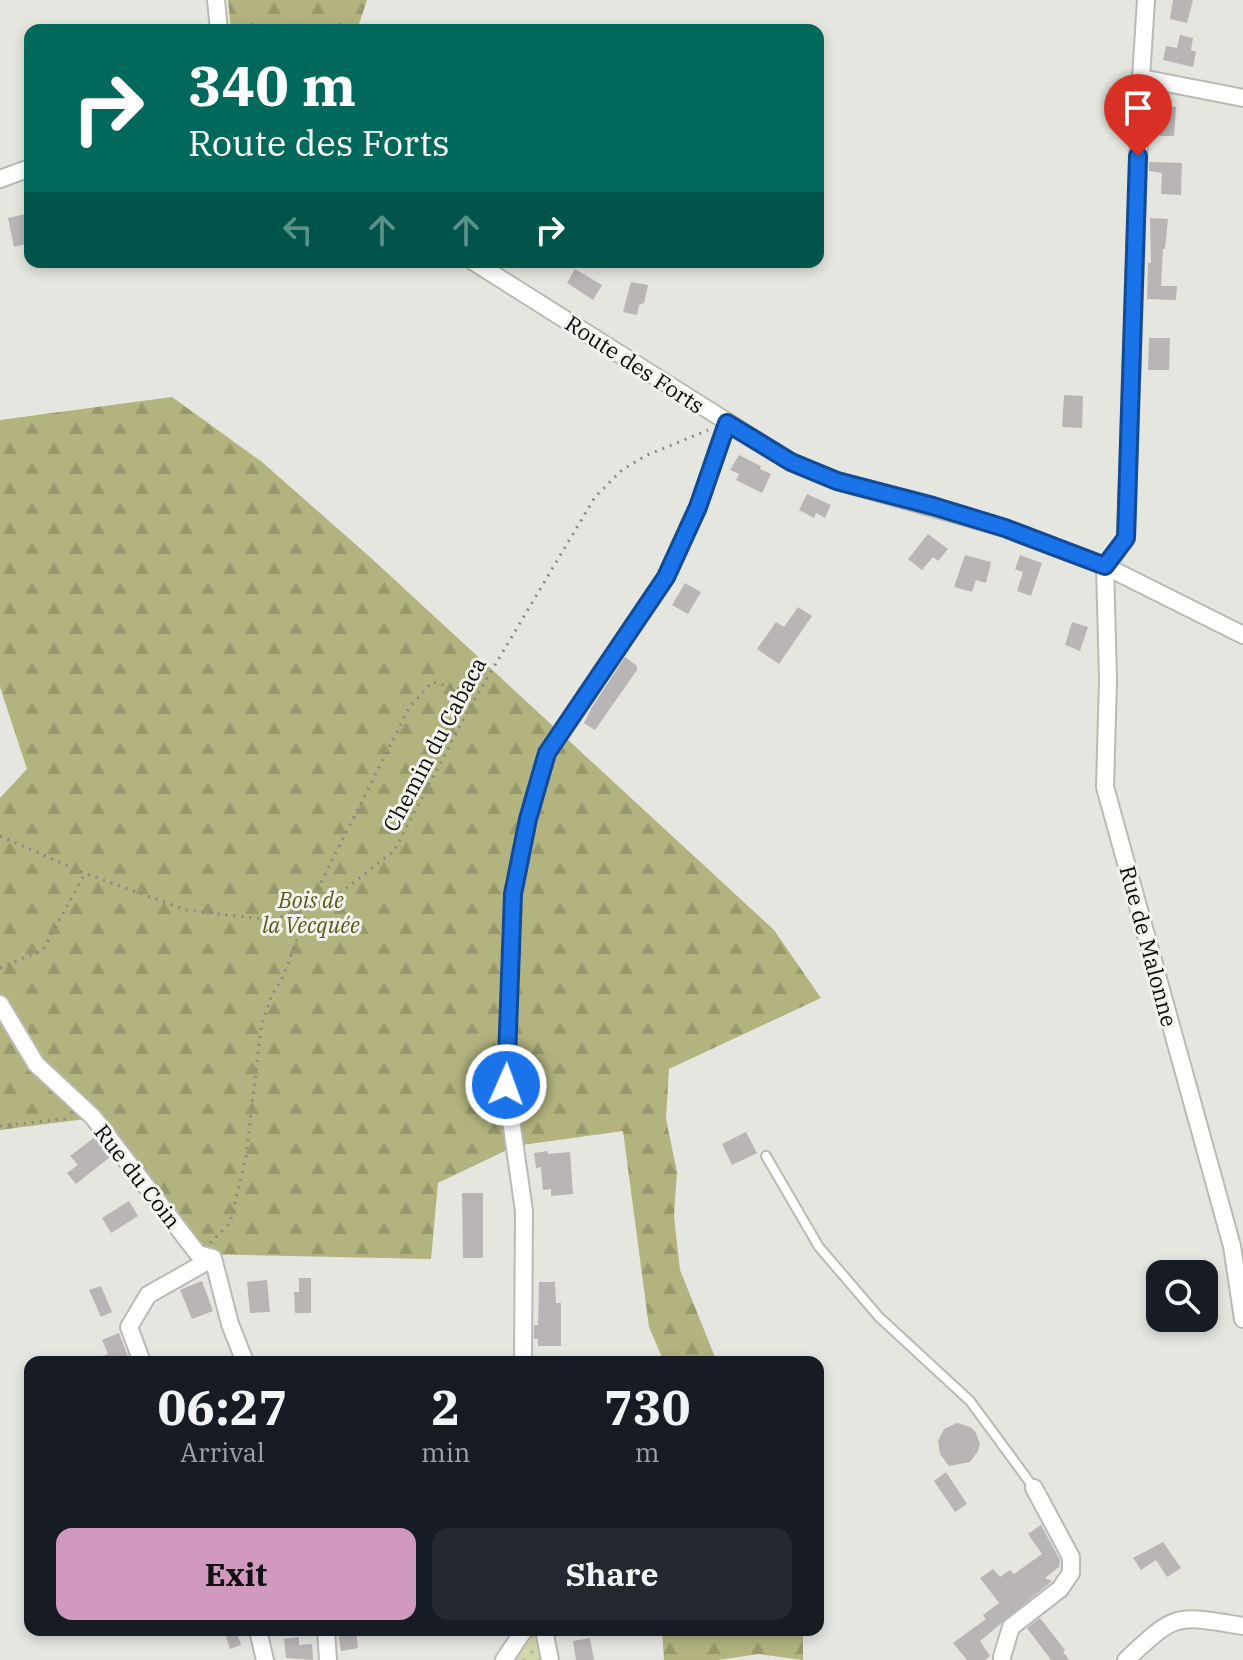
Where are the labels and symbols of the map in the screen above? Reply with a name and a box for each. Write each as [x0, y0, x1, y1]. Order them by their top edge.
pin [1104, 74, 1172, 156]
street label: Route des Forts [560, 308, 710, 420]
street label: Chemin du Cabaca [376, 652, 492, 836]
street label: Rue de Malonne [1114, 862, 1184, 1030]
park label: Bois de la Vecquée [262, 885, 360, 939]
position arrow [464, 1043, 548, 1127]
street label: Rue du Coin [88, 1118, 188, 1234]

